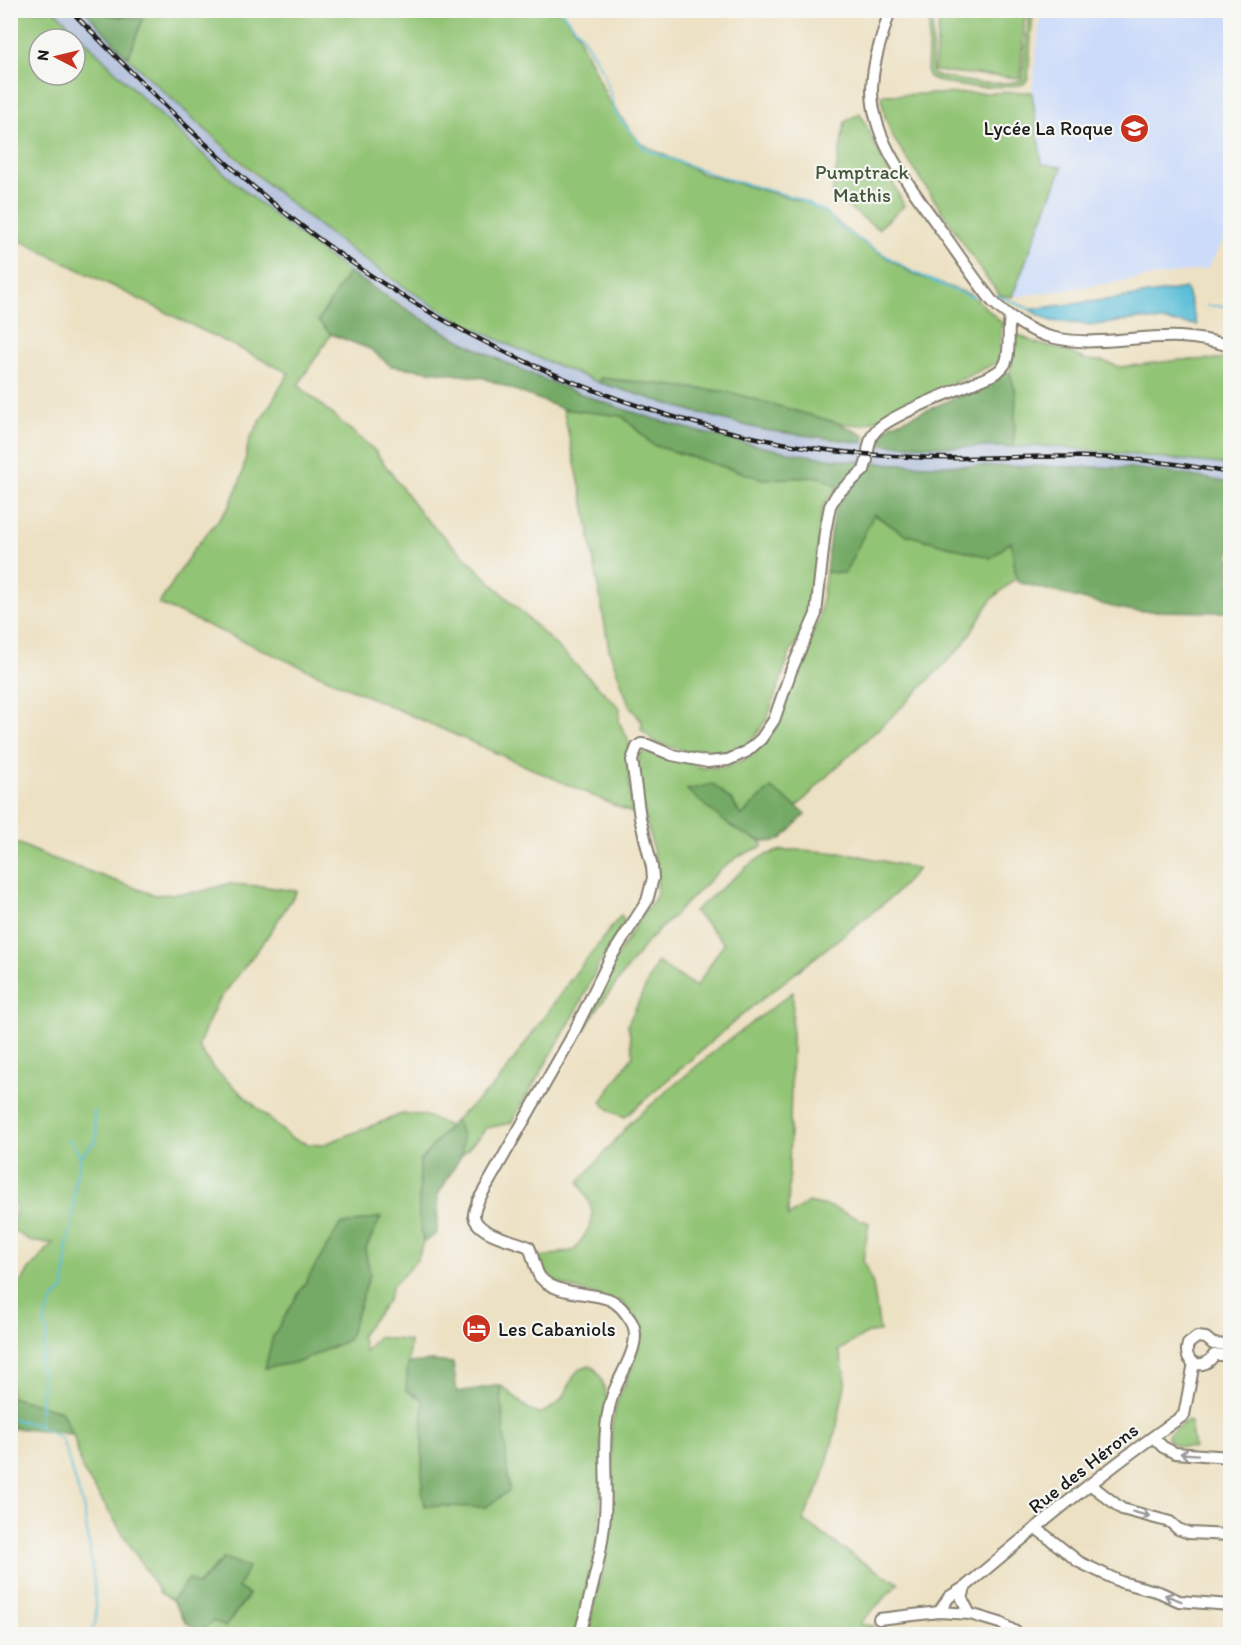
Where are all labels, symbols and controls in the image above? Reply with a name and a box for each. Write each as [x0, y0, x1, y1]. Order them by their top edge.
north arrow [27, 27, 87, 87]
text: N [33, 49, 53, 62]
school or university icon: Lycée La Roque [1118, 112, 1150, 144]
place label: Lycée La Roque [983, 116, 1113, 140]
park label: Pumptrack Mathis [815, 160, 910, 207]
hotel icon: Les Cabaniols [461, 1313, 493, 1345]
place label: Les Cabaniols [498, 1317, 616, 1341]
street label: Rue des Hérons [1023, 1418, 1143, 1518]
one-way arrow [1179, 1448, 1199, 1459]
one-way arrow [1131, 1509, 1150, 1520]
one-way arrow [1164, 1591, 1183, 1602]

